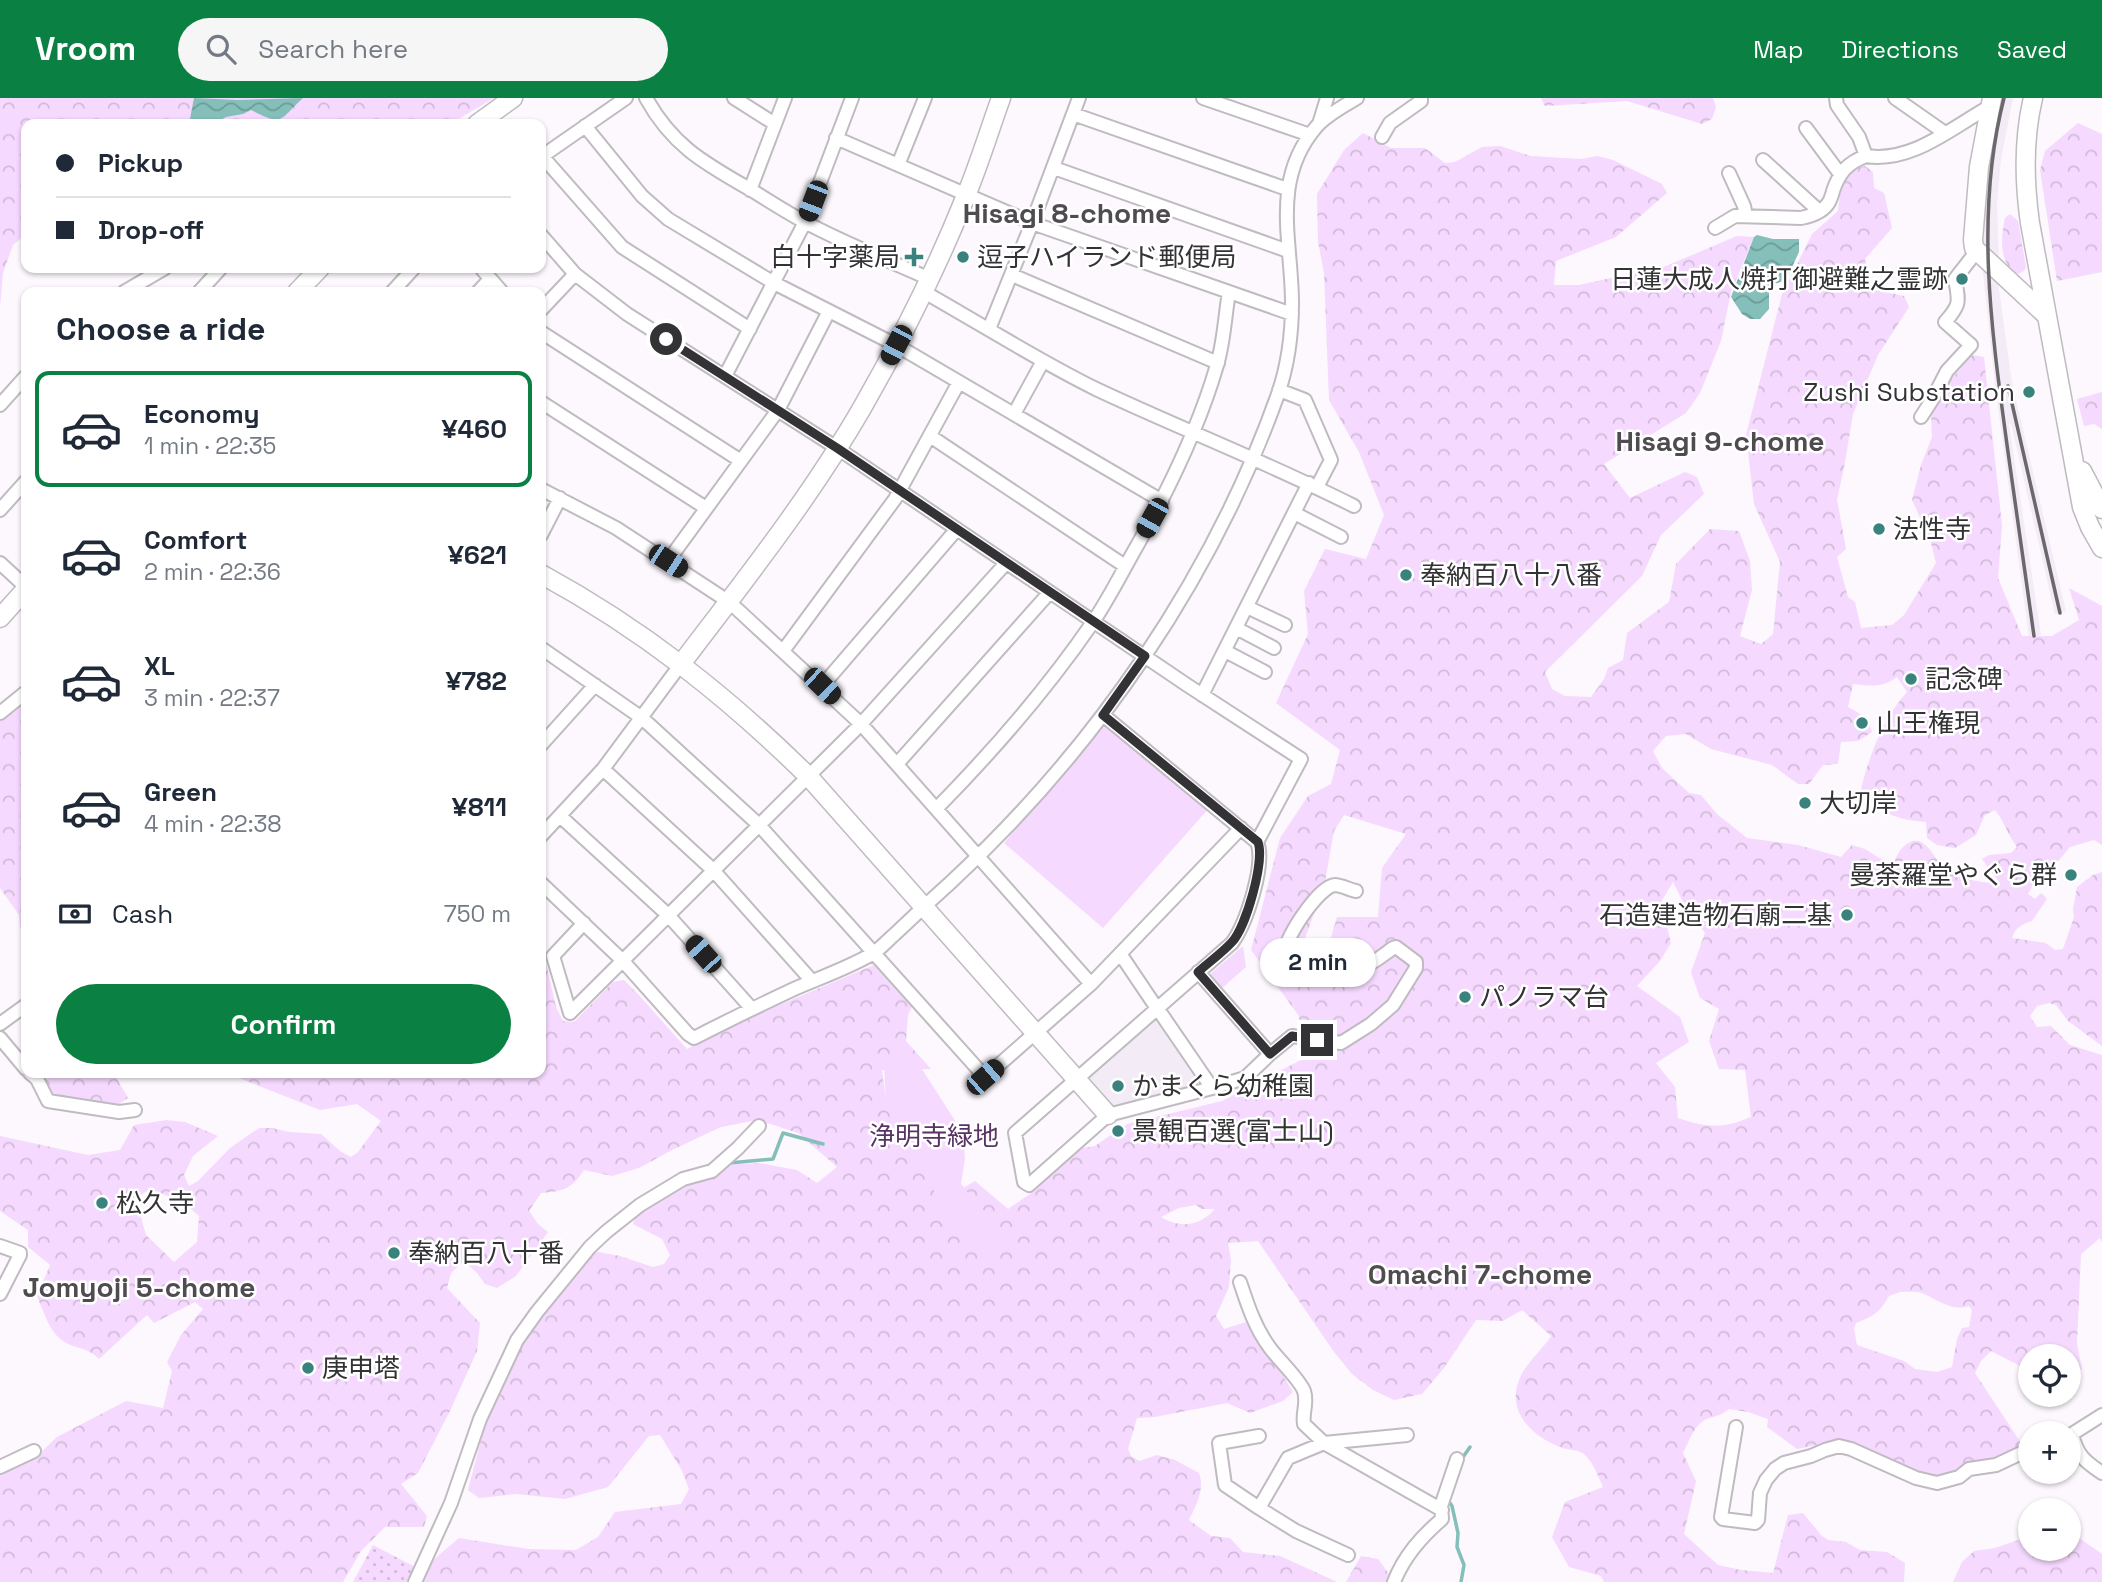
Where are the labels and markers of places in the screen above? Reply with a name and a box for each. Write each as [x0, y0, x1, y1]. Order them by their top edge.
place label: 白十字薬局 [770, 240, 900, 274]
place label: 逗子ハイランド郵便局 [977, 240, 1236, 274]
marker: 白十字薬局 [906, 249, 922, 265]
marker: 逗子ハイランド郵便局 [955, 249, 971, 265]
place label: 日蓮大成人焼打御避難之霊跡 [1610, 262, 1948, 296]
marker: 日蓮大成人焼打御避難之霊跡 [1954, 271, 1970, 287]
place label: Zushi Substation [1803, 375, 2015, 409]
marker: Zushi Substation [2021, 384, 2037, 400]
place label: 法性寺 [1893, 512, 1971, 546]
marker: 法性寺 [1871, 521, 1887, 537]
place label: 奉納百八十八番 [1420, 558, 1602, 592]
marker: 奉納百八十八番 [1398, 567, 1414, 583]
place label: 記念碑 [1925, 662, 2003, 696]
marker: 記念碑 [1903, 671, 1919, 687]
place label: 山王権現 [1876, 706, 1980, 740]
marker: 山王権現 [1854, 715, 1870, 731]
place label: 大切岸 [1819, 786, 1897, 820]
marker: 大切岸 [1797, 795, 1813, 811]
place label: 曼荼羅堂やぐら群 [1849, 858, 2057, 892]
marker: 曼荼羅堂やぐら群 [2063, 867, 2079, 883]
place label: 石造建造物石廟二基 [1599, 898, 1833, 932]
marker: 石造建造物石廟二基 [1839, 907, 1855, 923]
place label: パノラマ台 [1479, 980, 1609, 1014]
marker: パノラマ台 [1457, 989, 1473, 1005]
place label: かまくら幼稚園 [1132, 1069, 1314, 1103]
marker: かまくら幼稚園 [1110, 1078, 1126, 1094]
place label: 景観百選(富士山) [1132, 1114, 1334, 1148]
marker: 景観百選(富士山) [1110, 1123, 1126, 1139]
place label: 松久寺 [116, 1186, 194, 1220]
marker: 松久寺 [94, 1195, 110, 1211]
place label: 奉納百八十番 [408, 1236, 564, 1270]
marker: 奉納百八十番 [386, 1245, 402, 1261]
place label: 庚申塔 [322, 1351, 400, 1385]
marker: 庚申塔 [300, 1360, 316, 1376]

